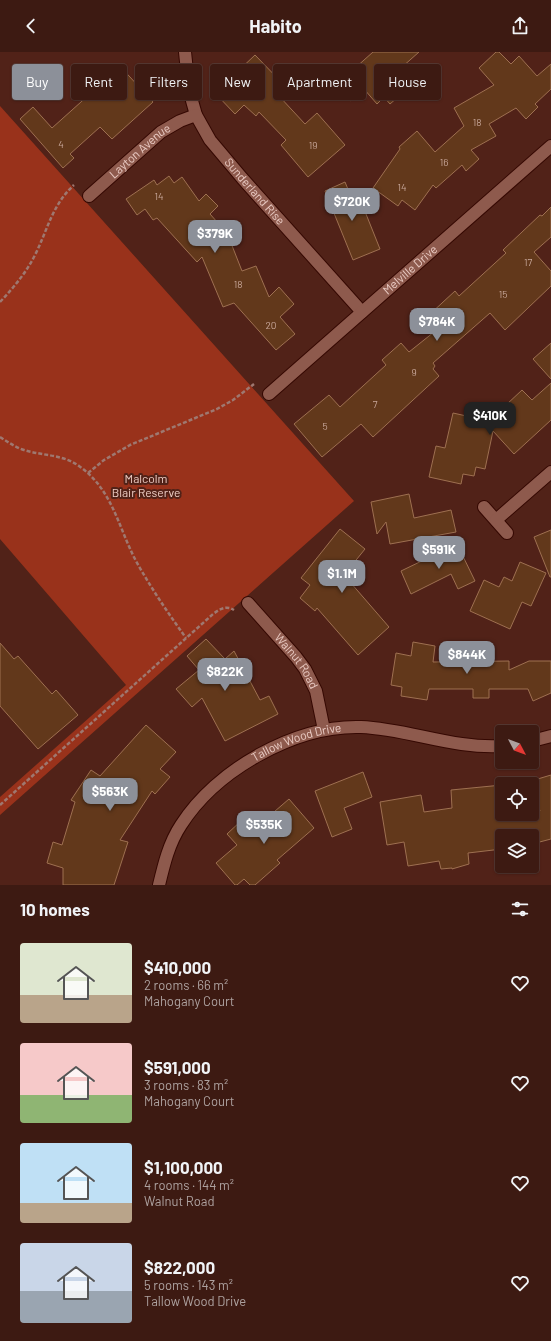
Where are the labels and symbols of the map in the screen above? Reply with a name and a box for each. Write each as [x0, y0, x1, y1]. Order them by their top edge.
house number: 18 [473, 116, 481, 128]
street label: Layton Avenue [106, 120, 172, 181]
house number: 4 [58, 138, 64, 150]
house number: 19 [309, 139, 317, 151]
street label: Sunderland Rise [222, 155, 288, 227]
house number: 16 [440, 156, 448, 168]
house number: 14 [397, 181, 407, 193]
pin: $720K [324, 188, 380, 222]
house number: 14 [154, 190, 164, 202]
pin: $379K [187, 220, 243, 254]
street label: Melville Drive [379, 242, 440, 297]
house number: 17 [524, 256, 532, 268]
house number: 18 [234, 278, 242, 290]
house number: 15 [499, 288, 507, 300]
pin: $784K [409, 308, 465, 342]
house number: 20 [265, 319, 277, 331]
house number: 9 [411, 366, 417, 378]
house number: 7 [373, 398, 378, 410]
pin: $410K [462, 402, 518, 436]
house number: 5 [322, 420, 328, 432]
park label: Malcolm Blair Reserve [112, 471, 180, 499]
pin: $591K [411, 536, 467, 570]
pin: $1.1M [314, 560, 370, 594]
street label: Walnut Road [272, 630, 322, 691]
pin: $844K [439, 641, 495, 675]
pin: $822K [197, 658, 253, 692]
street label: Tallow Wood Drive [249, 720, 342, 764]
north arrow [495, 725, 539, 769]
pin: $563K [82, 778, 138, 812]
pin: $535K [236, 811, 292, 845]

